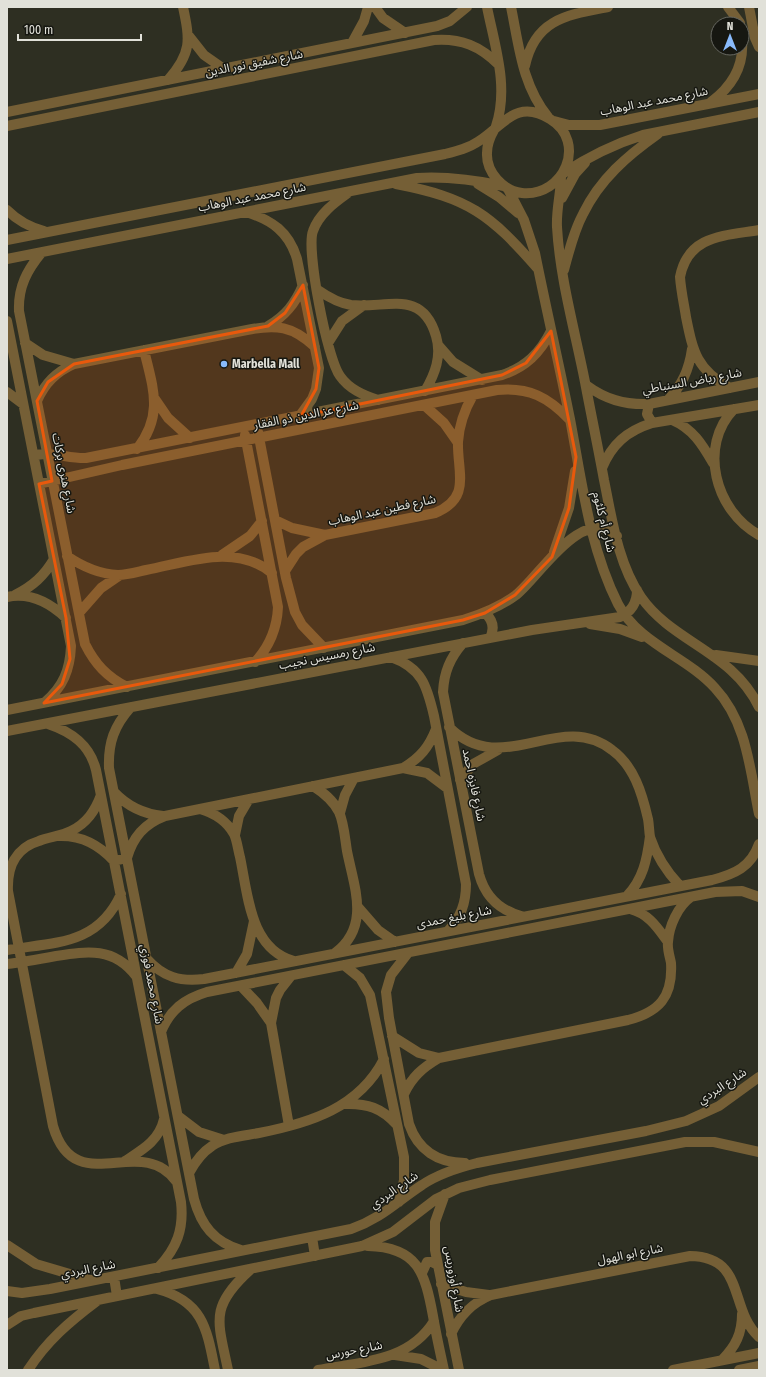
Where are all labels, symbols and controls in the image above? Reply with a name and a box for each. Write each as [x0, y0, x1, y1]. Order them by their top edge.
scale bar [18, 16, 141, 42]
north arrow [710, 16, 750, 56]
text: N [727, 20, 733, 33]
text: 100 m [24, 23, 53, 37]
street label: شارع شفيق نور الدين [204, 47, 304, 81]
street label: شارع محمد عبد الوهاب [599, 84, 710, 120]
street label: شارع محمد عبد الوهاب [197, 180, 308, 216]
place label: Marbella Mall [232, 357, 300, 371]
marker: Marbella Mall [219, 359, 229, 369]
street label: شارع رياض السنباطي [641, 365, 743, 399]
street label: شارع عز الدين ذو الفقار [251, 398, 360, 434]
street label: شارع هنرى بركات [47, 432, 79, 515]
street label: شارع أم كلثوم [588, 490, 619, 554]
street label: شارع فطين عبد الوهاب [327, 492, 437, 530]
street label: شارع رمسيس نجيب [278, 640, 377, 674]
street label: شارع فايزه احمد [458, 747, 489, 823]
street label: شارع بليغ حمدى [415, 903, 493, 933]
street label: شارع محمد فوزي [135, 943, 167, 1026]
street label: شارع البردي [695, 1065, 751, 1109]
street label: شارع البردي [367, 1168, 422, 1214]
street label: شارع ابو الهول [596, 1241, 665, 1269]
street label: شارع أوزوريس [439, 1245, 467, 1314]
street label: شارع البردي [59, 1257, 117, 1284]
street label: شارع حورس [324, 1338, 384, 1364]

